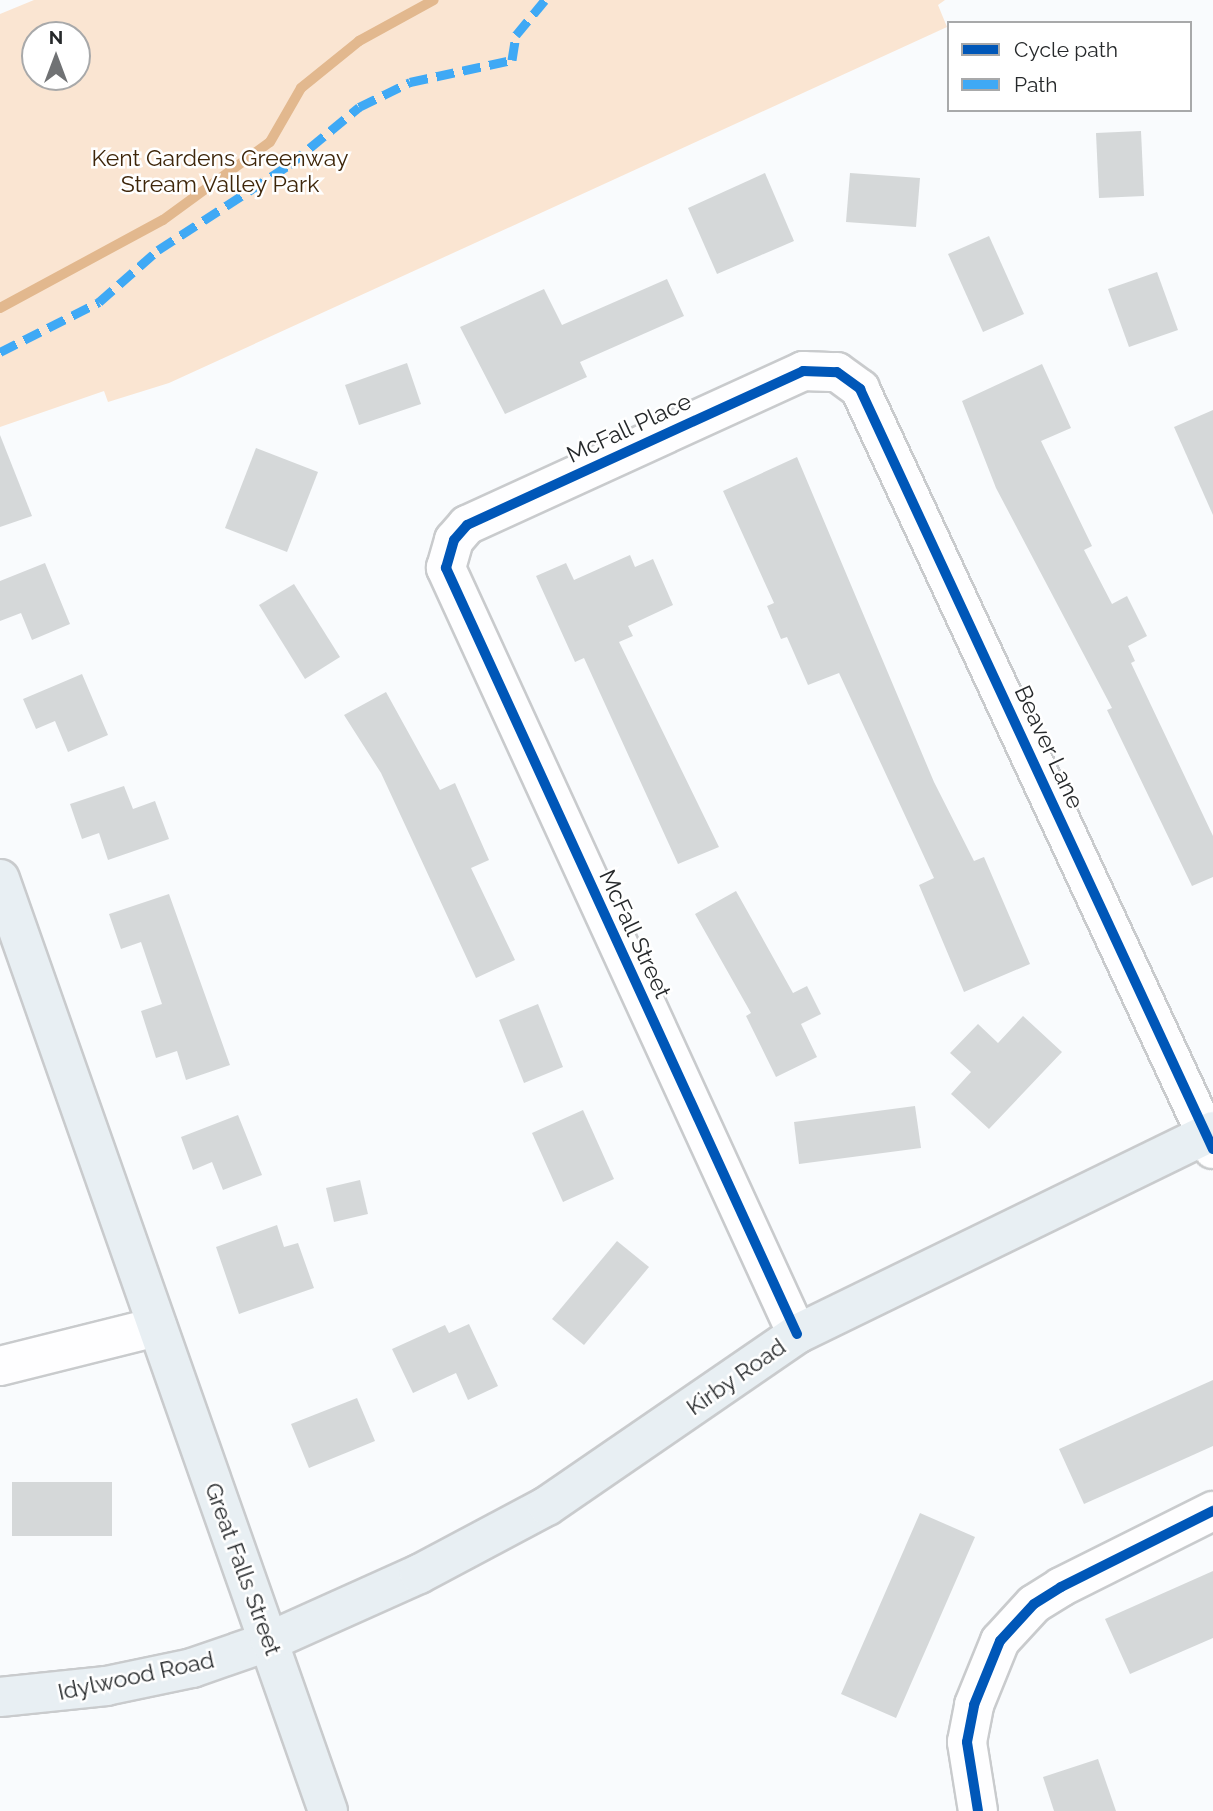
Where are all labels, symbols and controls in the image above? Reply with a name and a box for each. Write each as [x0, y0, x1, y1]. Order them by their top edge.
north arrow [21, 21, 91, 91]
legend [947, 21, 1192, 112]
text: N [49, 26, 63, 48]
text: Cycle path [1014, 37, 1118, 62]
text: Path [1014, 72, 1058, 97]
park label: Kent Gardens Greenway Stream Valley Park [92, 144, 348, 198]
street label: McFall Place [562, 387, 696, 469]
street label: Beaver Lane [1008, 681, 1090, 813]
street label: McFall Street [593, 865, 677, 1003]
street label: Kirby Road [681, 1333, 791, 1421]
street label: Great Falls Street [199, 1479, 287, 1659]
street label: Idylwood Road [55, 1646, 217, 1706]

